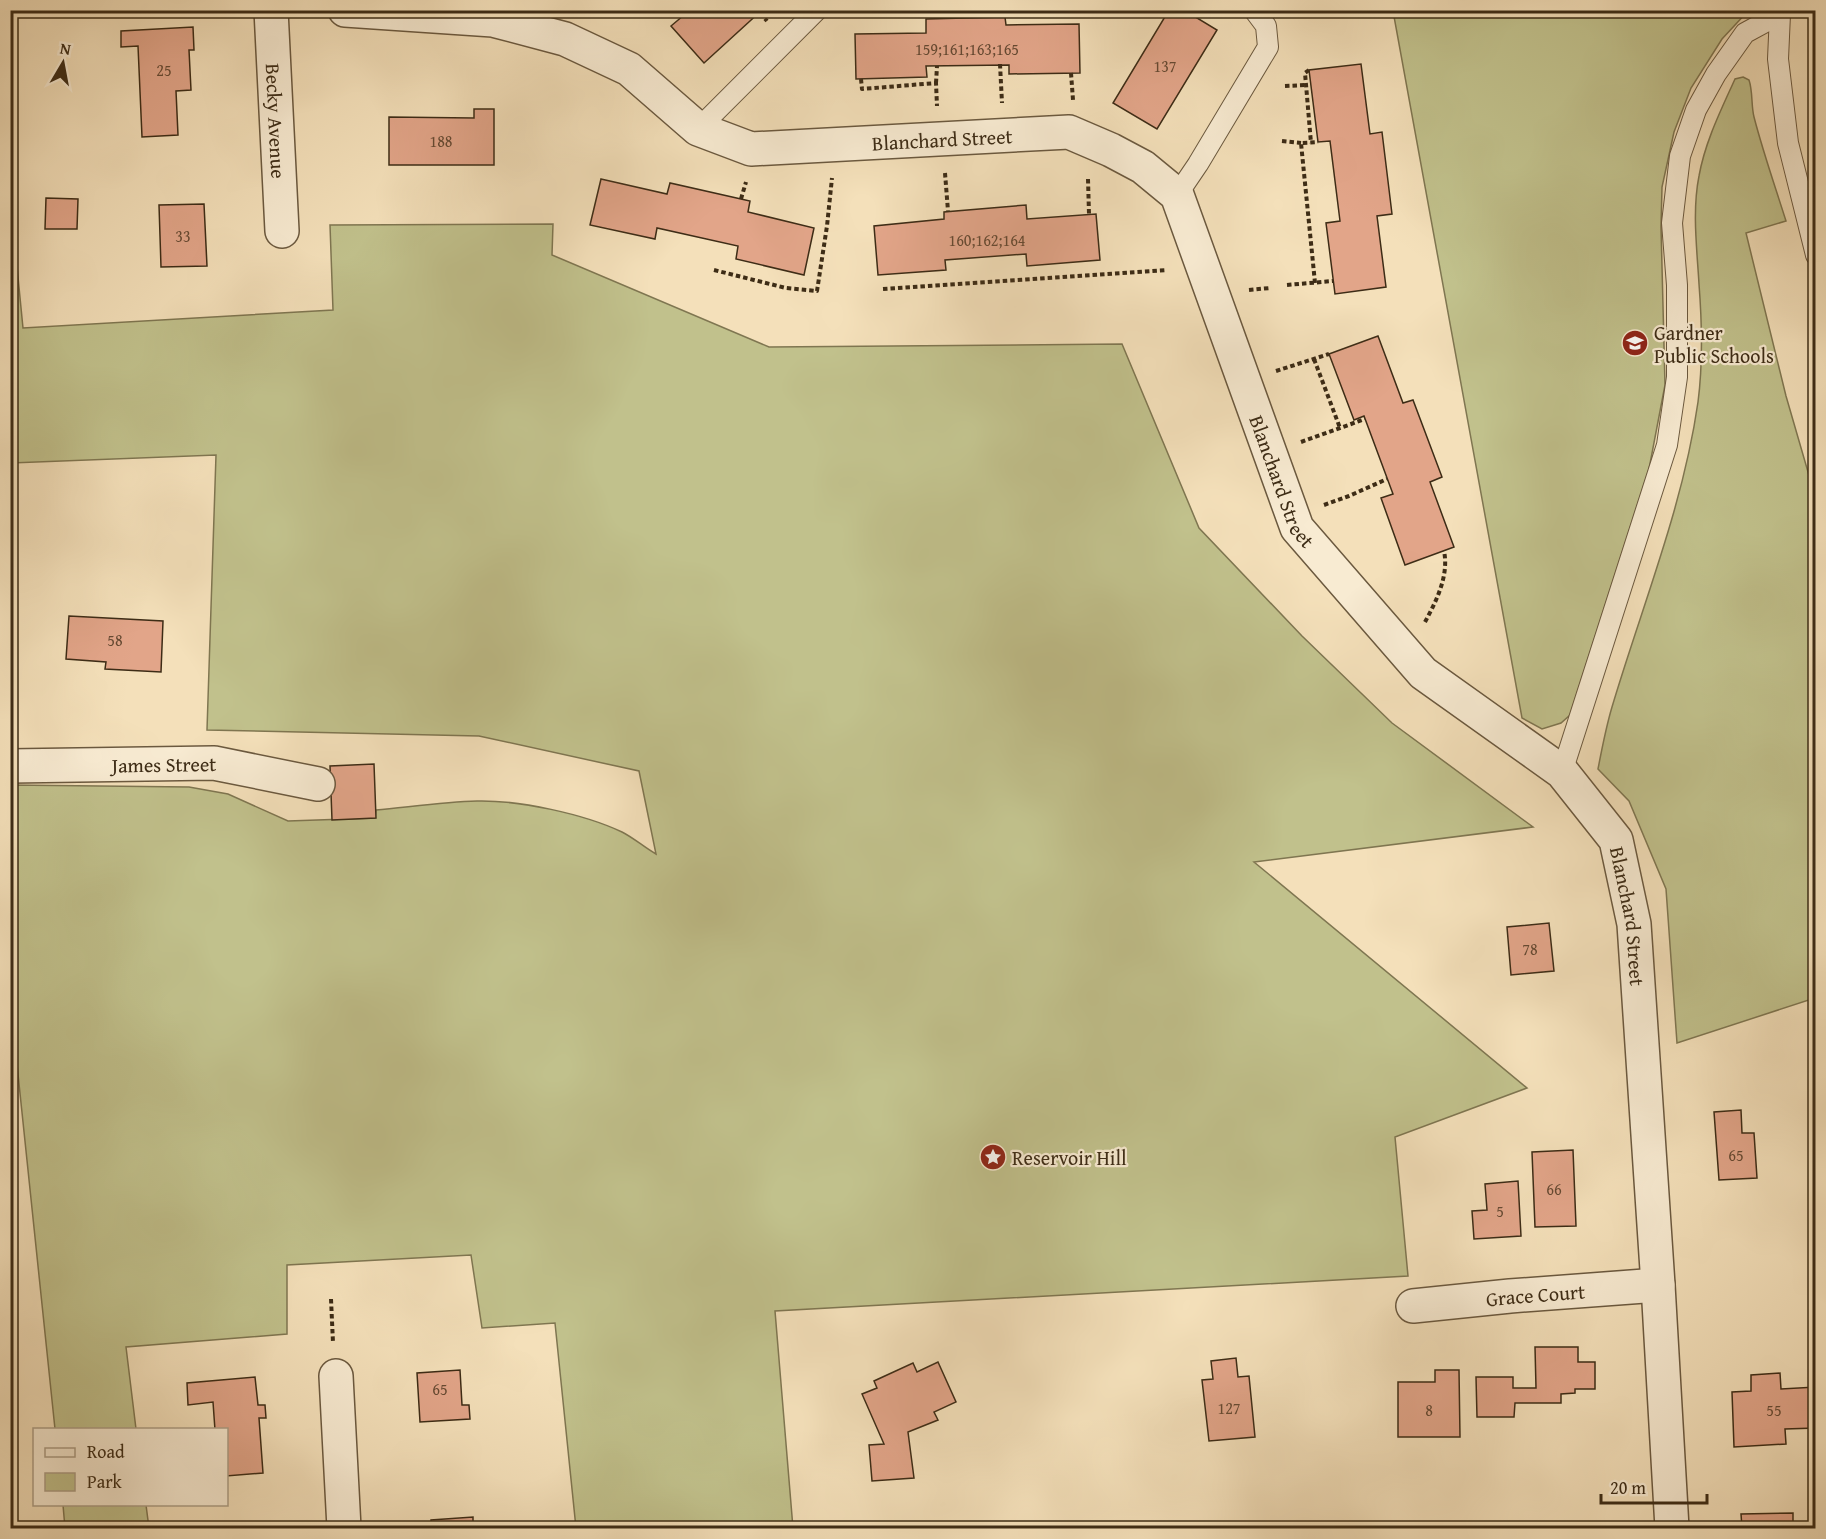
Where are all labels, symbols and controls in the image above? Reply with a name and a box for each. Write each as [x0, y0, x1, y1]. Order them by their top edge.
north arrow [33, 33, 93, 93]
text: N [58, 35, 73, 61]
house number: 159;161;163;165 [915, 37, 1019, 61]
house number: 137 [1153, 54, 1177, 78]
house number: 25 [156, 58, 172, 82]
street label: Becky Avenue [259, 63, 294, 179]
street label: Blanchard Street [871, 121, 1013, 157]
house number: 188 [429, 129, 453, 153]
house number: 33 [175, 224, 191, 248]
house number: 160;162;164 [948, 228, 1026, 252]
place label: Gardner Public Schools [1654, 318, 1774, 370]
school or university icon: Gardner Public Schools [1620, 328, 1650, 358]
street label: Blanchard Street [1243, 411, 1322, 554]
house number: 58 [107, 628, 123, 652]
street label: James Street [109, 748, 216, 779]
street label: Blanchard Street [1603, 844, 1653, 987]
house number: 78 [1522, 937, 1538, 961]
place icon: Reservoir Hill [978, 1142, 1008, 1172]
place label: Reservoir Hill [1012, 1143, 1127, 1172]
house number: 65 [1728, 1143, 1744, 1167]
house number: 66 [1546, 1177, 1562, 1201]
house number: 5 [1496, 1199, 1504, 1223]
street label: Grace Court [1485, 1276, 1586, 1313]
house number: 65 [432, 1377, 448, 1401]
house number: 127 [1217, 1396, 1241, 1420]
house number: 8 [1425, 1398, 1433, 1422]
house number: 55 [1766, 1398, 1782, 1422]
legend [33, 1428, 228, 1506]
text: Road [87, 1438, 125, 1465]
scale bar [1601, 1467, 1708, 1505]
text: Park [87, 1468, 123, 1495]
text: 20 m [1610, 1474, 1646, 1501]

